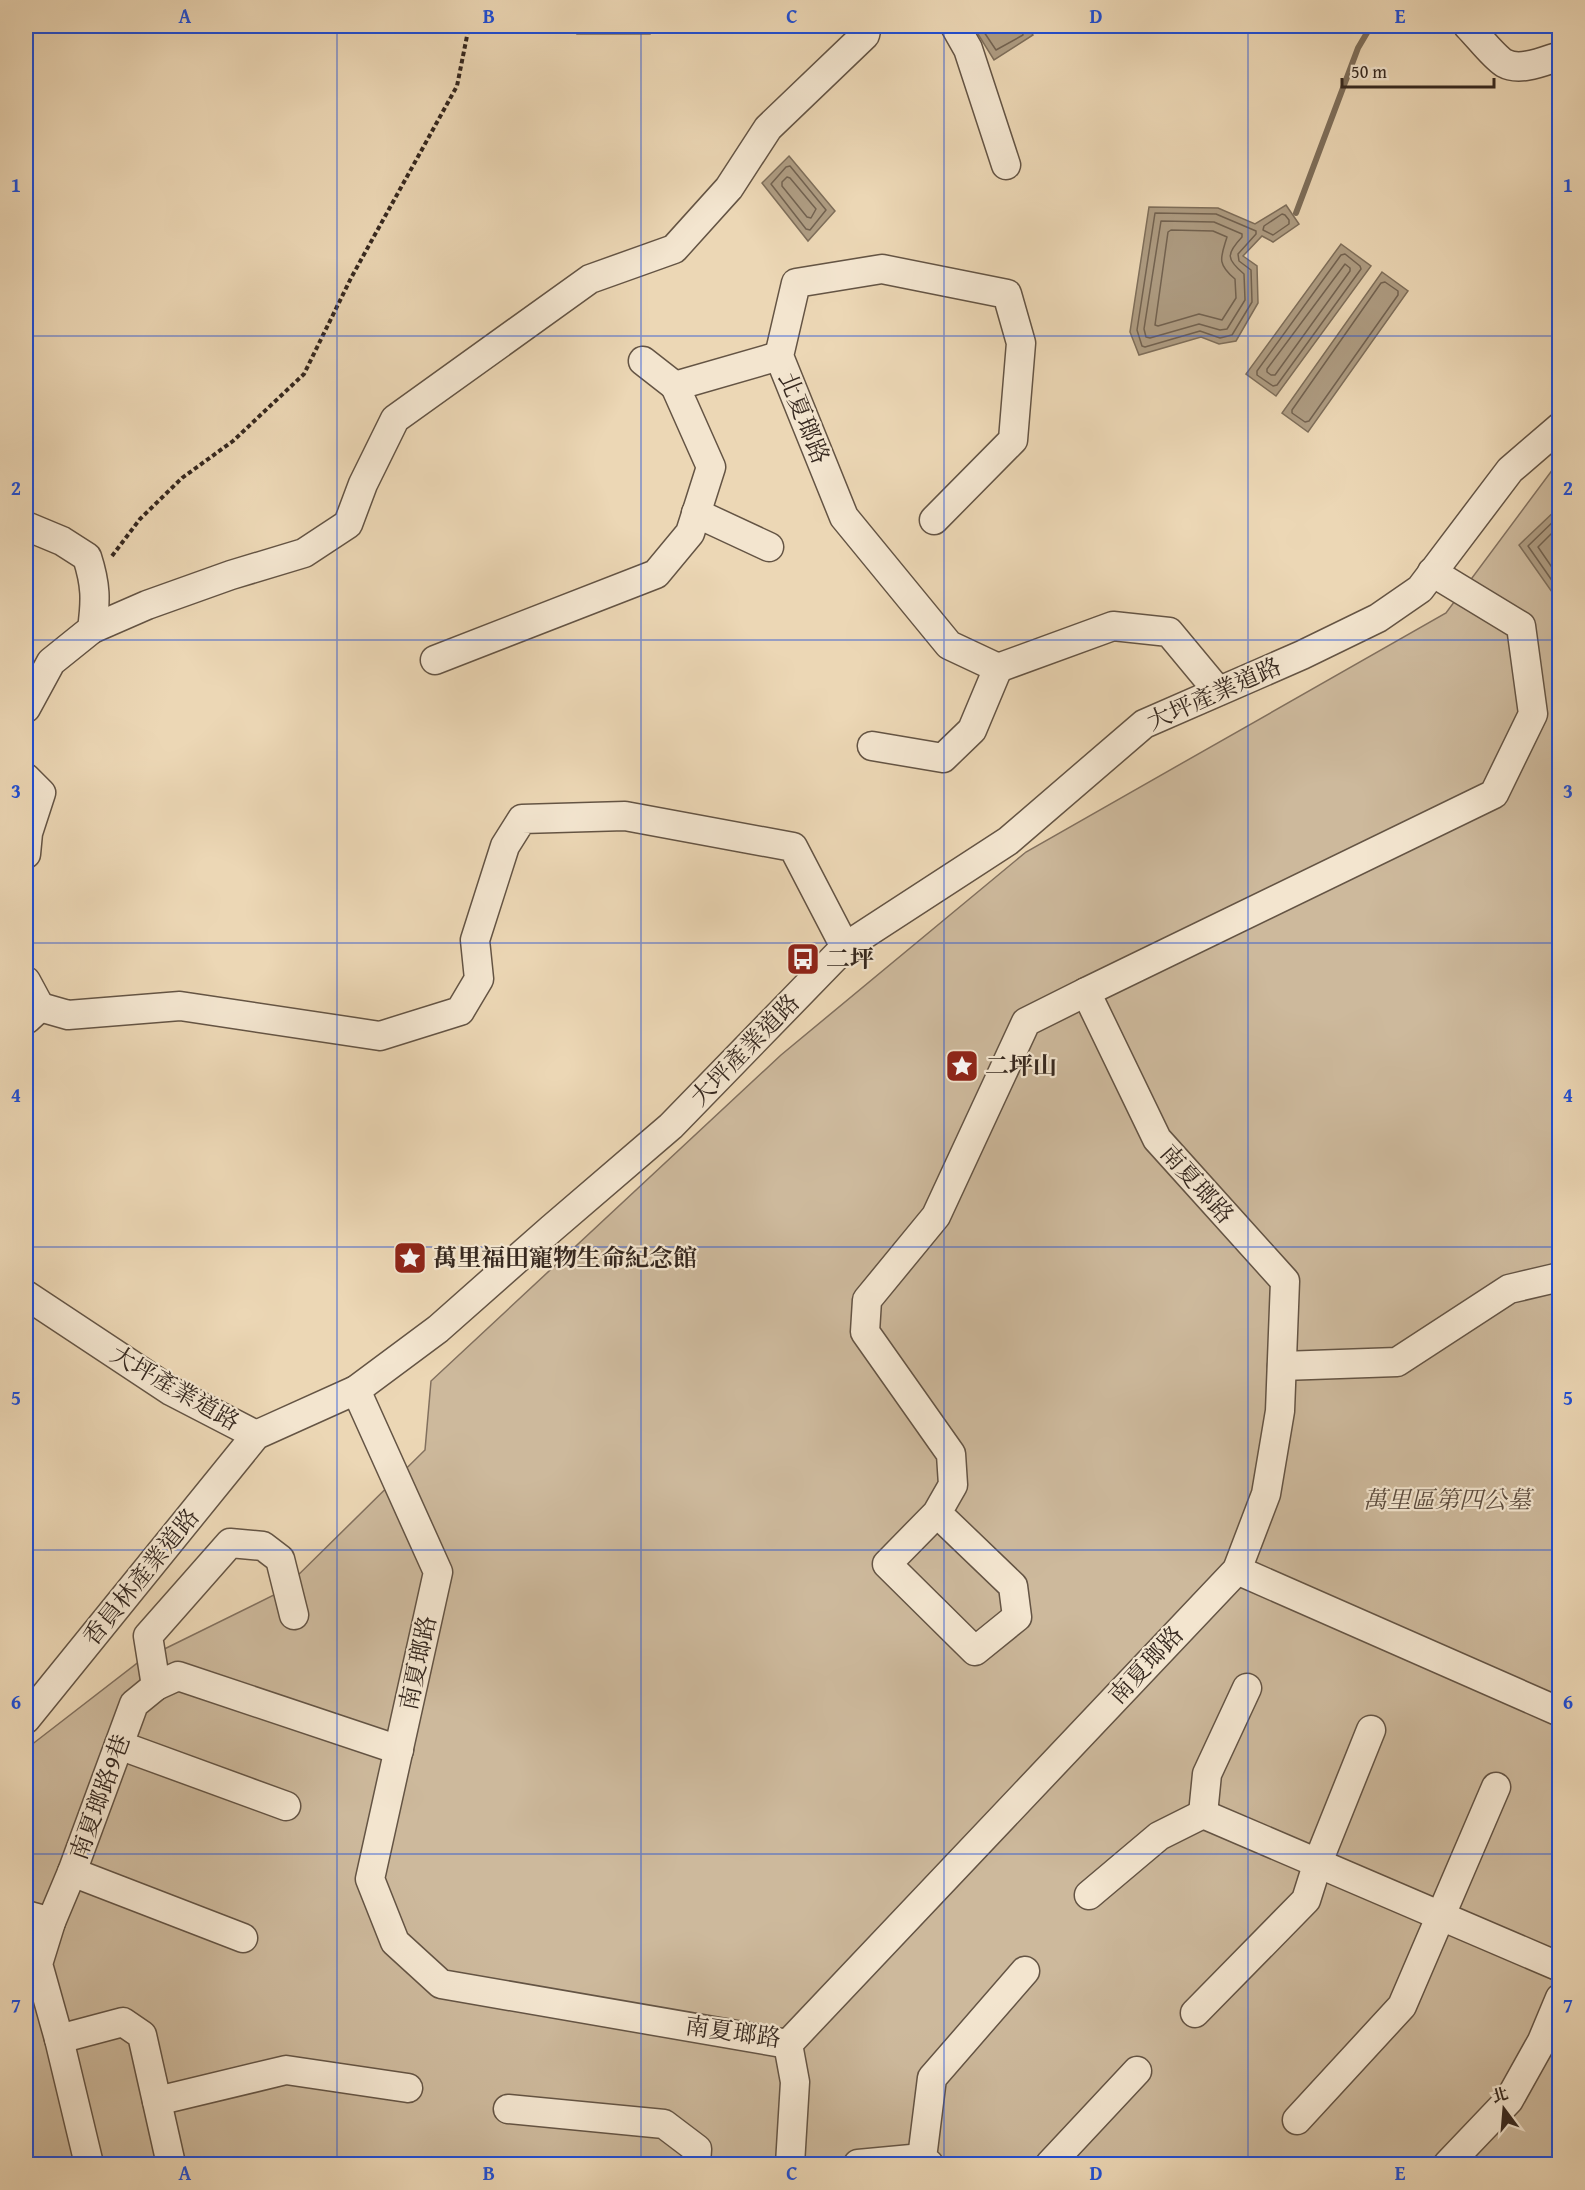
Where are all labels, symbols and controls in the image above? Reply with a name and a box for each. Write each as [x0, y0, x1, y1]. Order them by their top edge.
text: A [179, 1, 192, 30]
text: B [483, 1, 495, 30]
text: C [786, 1, 798, 30]
text: D [1089, 1, 1103, 30]
text: E [1395, 1, 1406, 30]
scale bar [1342, 51, 1494, 89]
text: 50 m [1351, 58, 1387, 85]
text: 1 [11, 170, 21, 199]
text: 1 [1563, 170, 1573, 199]
street label: 北夏瑯路 [770, 367, 839, 469]
text: 2 [11, 473, 21, 502]
text: 2 [1563, 473, 1573, 502]
street label: 大坪產業道路 [1141, 648, 1287, 739]
text: 3 [11, 776, 21, 805]
text: 3 [1563, 776, 1573, 805]
bus stop icon: 二坪 [785, 941, 821, 977]
place label: 二坪 [826, 941, 874, 976]
street label: 大坪產業道路 [682, 986, 807, 1114]
place icon: 二坪山 [944, 1048, 980, 1084]
place label: 二坪山 [985, 1048, 1057, 1083]
text: 4 [11, 1080, 21, 1109]
text: 4 [1563, 1080, 1573, 1109]
street label: 南夏瑯路 [1152, 1136, 1242, 1231]
place icon: 萬里福田寵物生命紀念館 [392, 1240, 428, 1276]
place label: 萬里福田寵物生命紀念館 [433, 1240, 697, 1275]
street label: 大坪產業道路 [104, 1336, 246, 1439]
text: 5 [11, 1383, 21, 1412]
text: 5 [1563, 1383, 1573, 1412]
park label: 萬里區第四公墓 [1363, 1482, 1535, 1517]
street label: 香員林產業道路 [74, 1500, 207, 1653]
street label: 南夏瑯路 [390, 1612, 445, 1713]
street label: 南夏瑯路 [1100, 1618, 1191, 1712]
text: 6 [11, 1687, 21, 1716]
text: 6 [1563, 1687, 1573, 1716]
street label: 南夏瑯路9巷 [61, 1729, 138, 1865]
text: 7 [11, 1990, 21, 2019]
text: 7 [1563, 1990, 1573, 2019]
street label: 南夏瑯路 [683, 2007, 783, 2056]
north arrow [1474, 2079, 1534, 2139]
text: 北 [1489, 2081, 1511, 2108]
text: A [179, 2158, 192, 2187]
text: B [483, 2158, 495, 2187]
text: C [786, 2158, 798, 2187]
text: D [1089, 2158, 1103, 2187]
text: E [1395, 2158, 1406, 2187]

